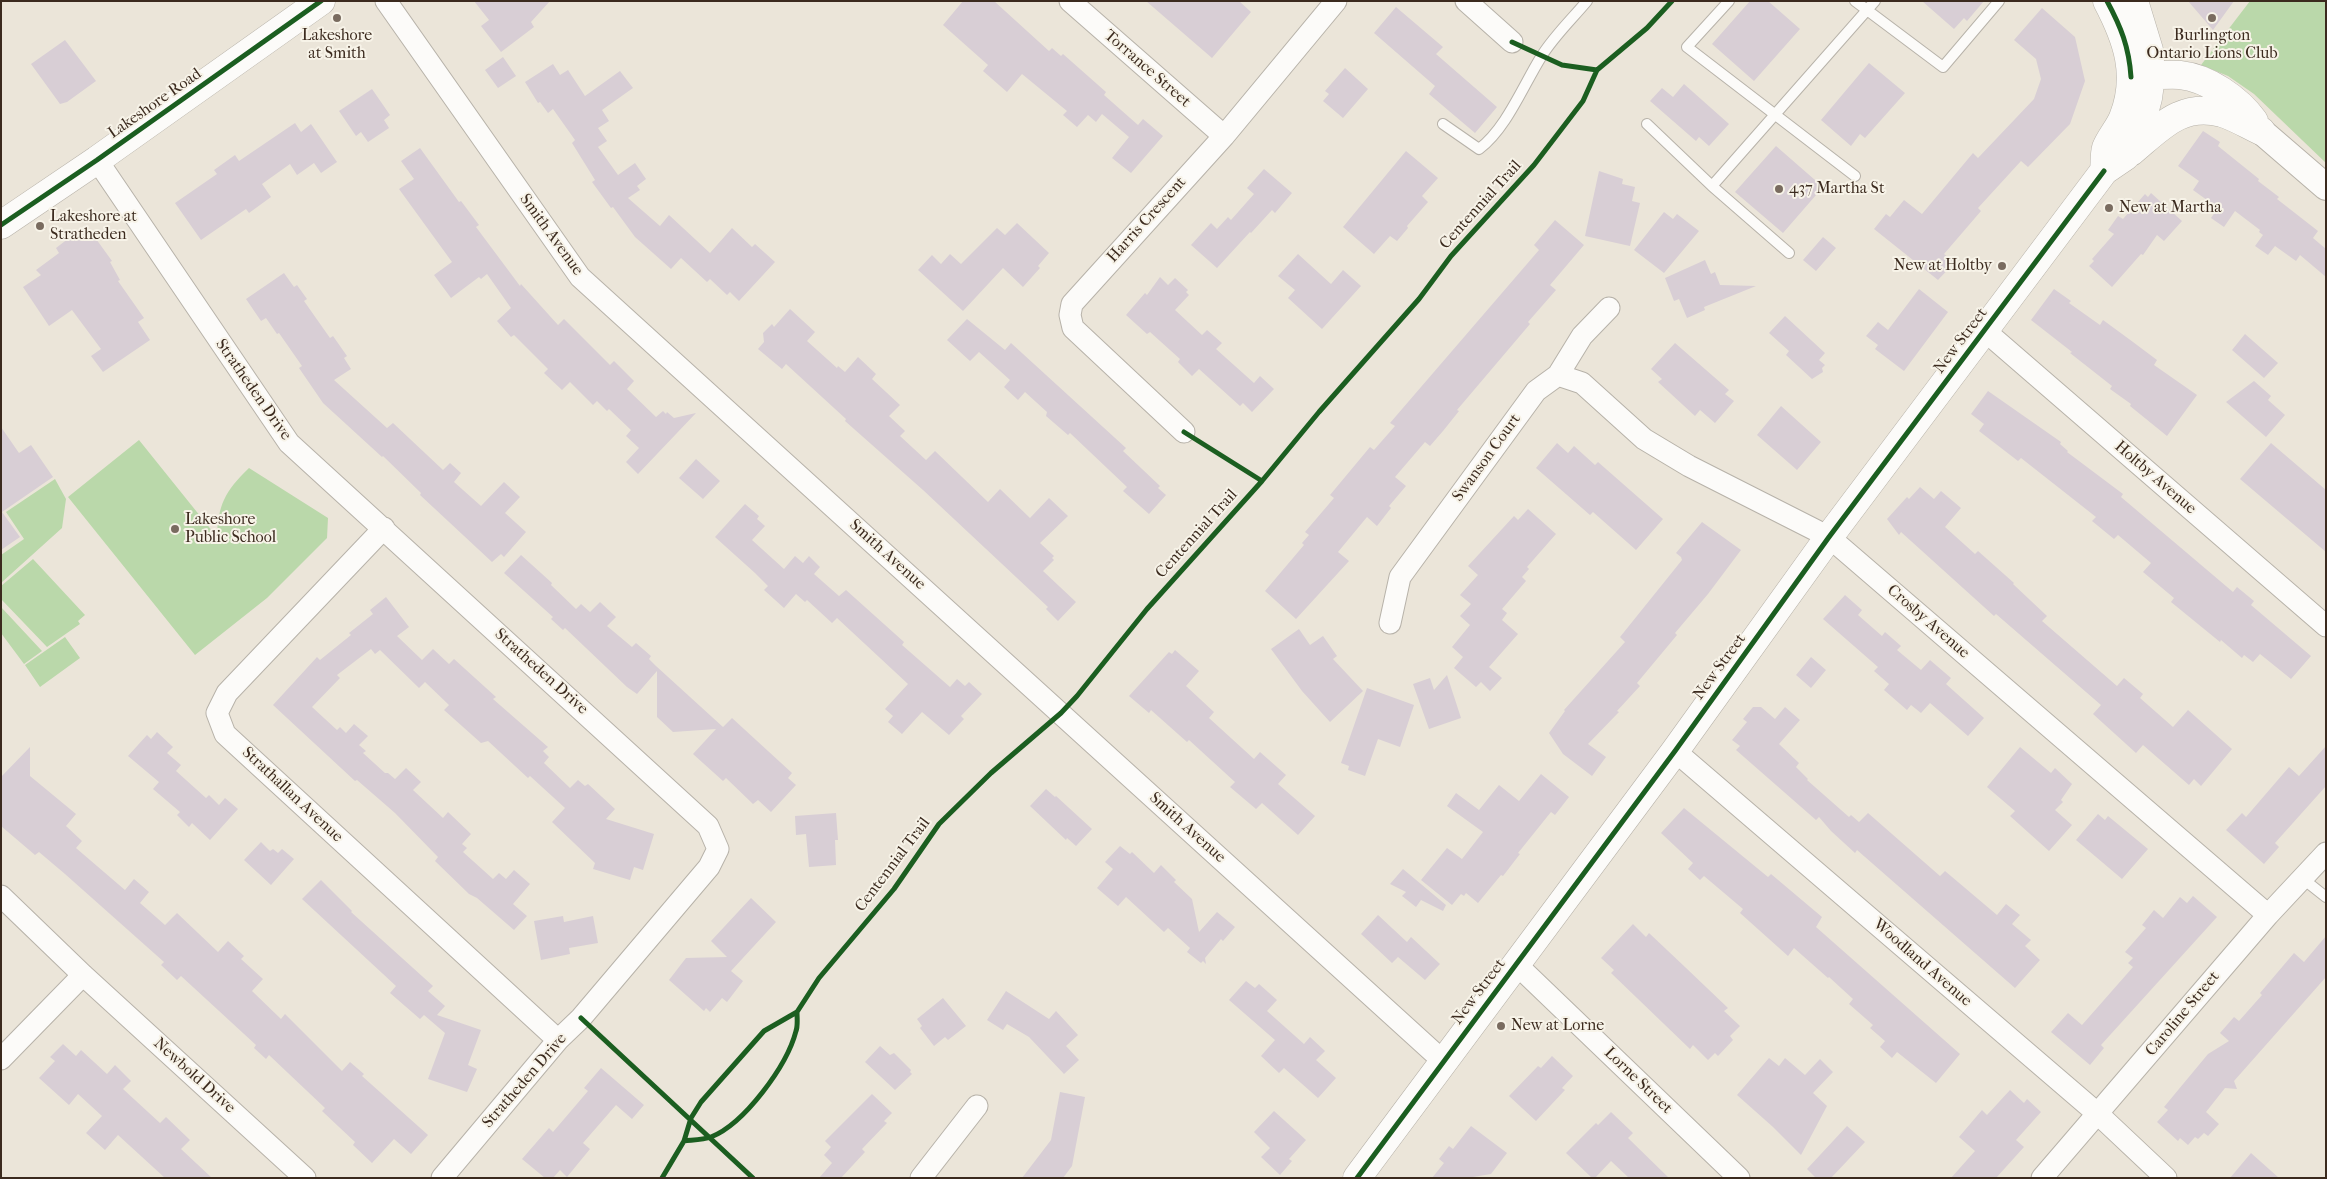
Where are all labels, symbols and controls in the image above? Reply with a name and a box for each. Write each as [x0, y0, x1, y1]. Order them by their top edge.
marker: Lakeshore at Smith [331, 12, 343, 24]
marker: Burlington Ontario Lions Club [2206, 12, 2218, 24]
place label: Lakeshore at Smith [302, 26, 372, 64]
street label: Torrance Street [1100, 26, 1194, 112]
place label: Burlington Ontario Lions Club [2146, 26, 2278, 64]
street label: Lakeshore Road [105, 65, 205, 143]
street label: Centennial Trail [1436, 157, 1526, 253]
street label: Harris Crescent [1103, 173, 1191, 267]
place label: 437 Martha St [1789, 179, 1885, 199]
marker: 437 Martha St [1773, 183, 1785, 195]
street label: Smith Avenue [515, 191, 587, 279]
place label: New at Martha [2119, 198, 2222, 218]
marker: New at Martha [2103, 202, 2115, 214]
place label: Lakeshore at Stratheden [50, 207, 137, 245]
marker: Lakeshore at Stratheden [34, 220, 46, 232]
place label: New at Holtby [1894, 256, 1992, 276]
marker: New at Holtby [1996, 260, 2008, 272]
street label: New Street [1930, 304, 1992, 378]
street label: Stratheden Drive [211, 336, 295, 444]
street label: Swanson Court [1449, 411, 1525, 505]
street label: Holtby Avenue [2110, 437, 2200, 519]
street label: Centennial Trail [1152, 486, 1242, 582]
place label: Lakeshore Public School [185, 510, 276, 548]
street label: Smith Avenue [845, 516, 929, 594]
marker: Lakeshore Public School [169, 523, 181, 535]
street label: Crosby Avenue [1883, 581, 1973, 663]
street label: Stratheden Drive [490, 625, 592, 719]
street label: New Street [1690, 630, 1750, 704]
street label: Strathallan Avenue [238, 743, 346, 847]
street label: Smith Avenue [1145, 789, 1229, 867]
street label: Centennial Trail [851, 814, 935, 916]
street label: Woodland Avenue [1869, 915, 1975, 1011]
street label: New Street [1448, 955, 1510, 1029]
street label: Caroline Street [2142, 968, 2224, 1060]
place label: New at Lorne [1511, 1016, 1604, 1036]
marker: New at Lorne [1495, 1020, 1507, 1032]
street label: Stratheden Drive [479, 1030, 571, 1132]
street label: Newbold Drive [149, 1034, 239, 1118]
street label: Lorne Street [1600, 1044, 1676, 1118]

